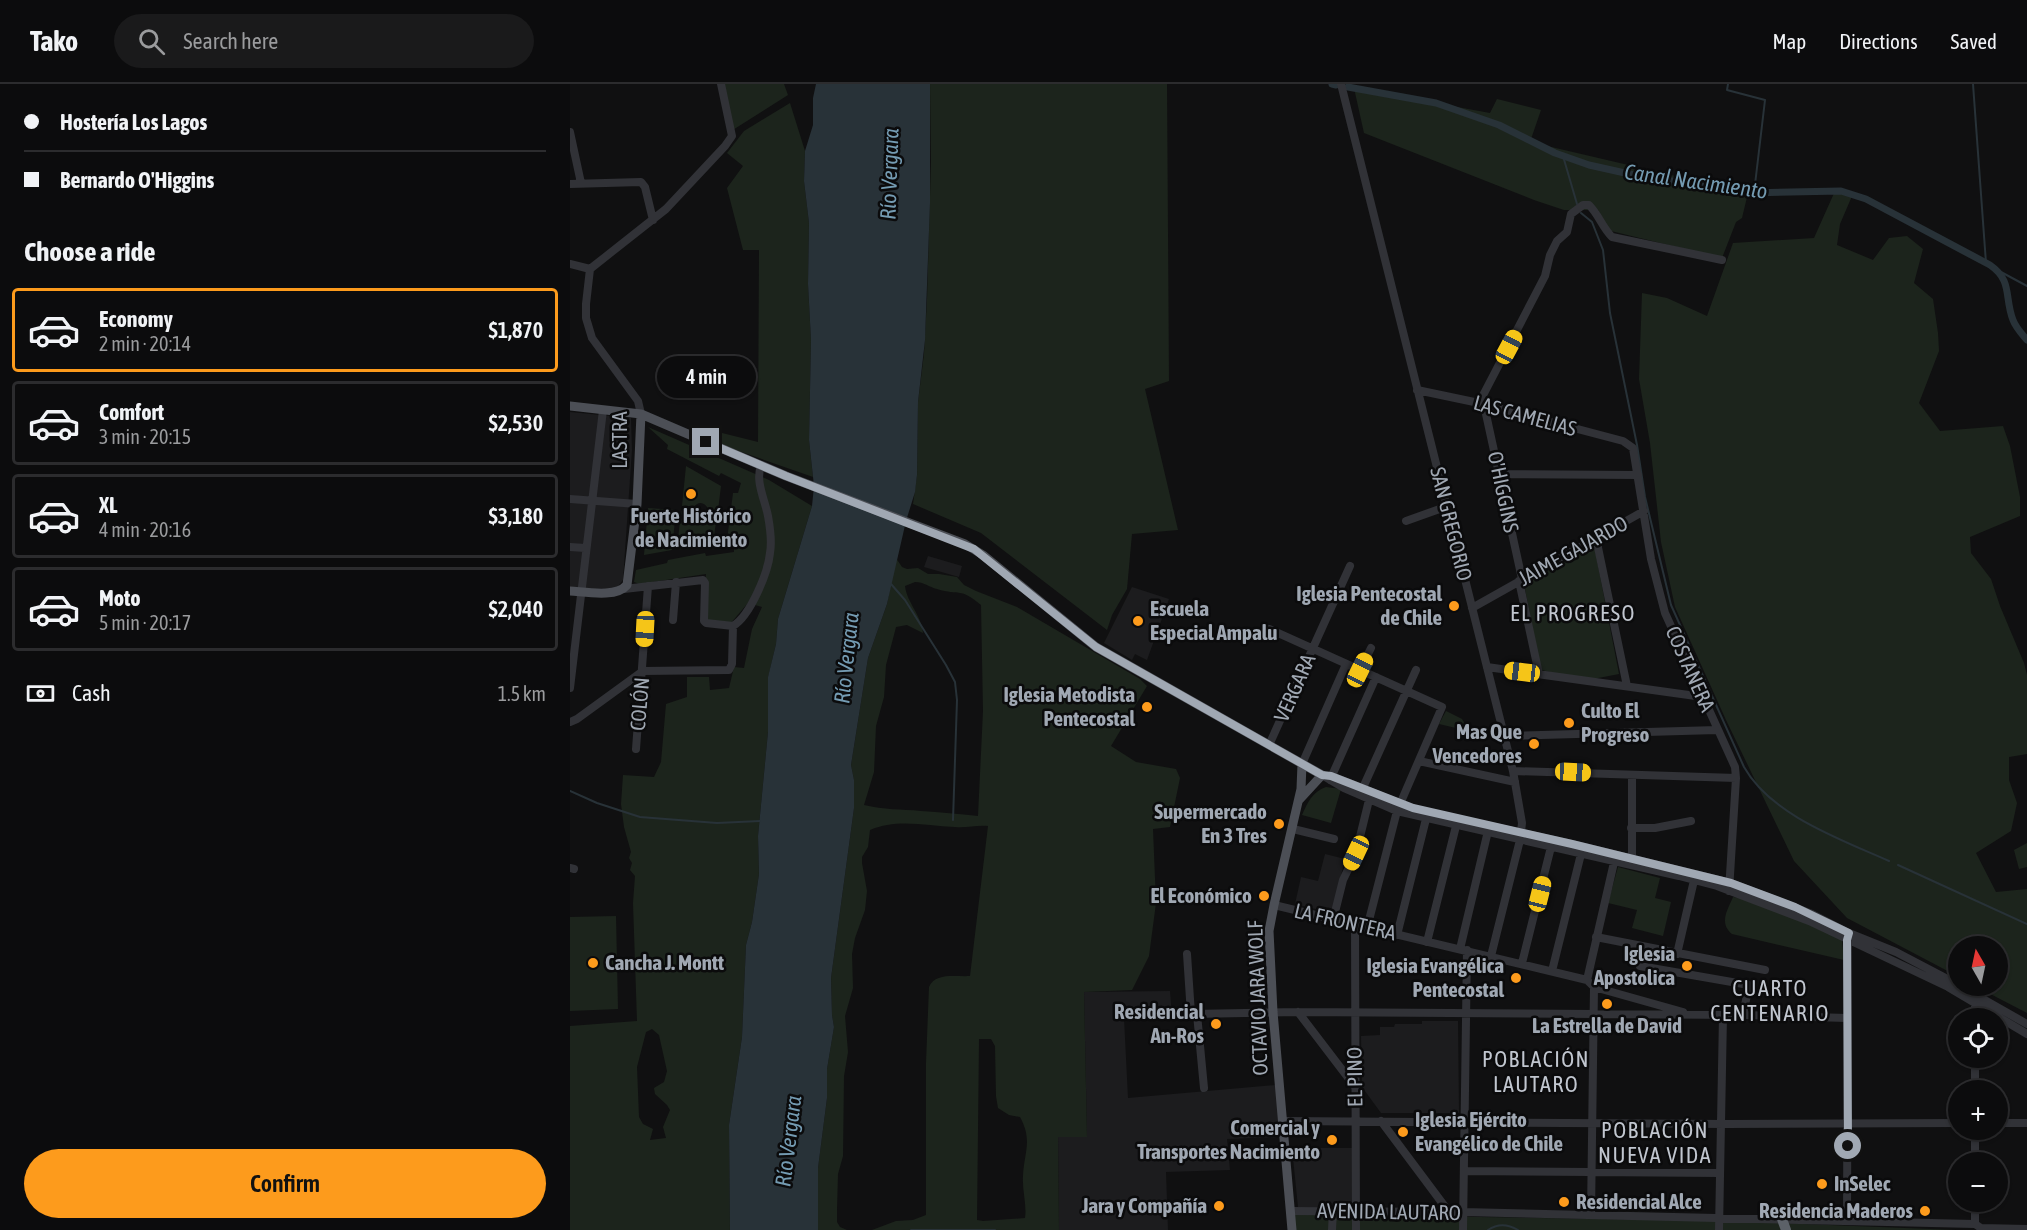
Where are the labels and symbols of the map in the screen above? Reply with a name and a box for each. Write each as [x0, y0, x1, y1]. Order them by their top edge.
water label: Río Vergara [874, 128, 904, 220]
water label: Canal Nacimiento [1623, 158, 1769, 204]
car [1493, 327, 1525, 367]
callout: 4 min [656, 355, 756, 397]
street label: LAS CAMELIAS [1471, 390, 1579, 440]
street label: LASTRA [607, 411, 631, 469]
route end [692, 428, 719, 455]
street label: O'HIGGINS [1484, 449, 1524, 535]
street label: SAN GREGORIO [1426, 464, 1478, 583]
marker: Fuerte Histórico de Nacimiento [684, 487, 698, 501]
place label: Fuerte Histórico de Nacimiento [631, 503, 752, 551]
street label: JAIME GAJARDO [1514, 510, 1631, 590]
place label: Iglesia Pentecostal de Chile [1296, 581, 1442, 629]
place label: Escuela Especial Ampalu [1150, 596, 1277, 644]
marker: Iglesia Pentecostal de Chile [1447, 599, 1461, 613]
district label: EL PROGRESO [1510, 600, 1636, 626]
car [635, 611, 655, 647]
water label: Río Vergara [828, 611, 864, 705]
marker: Escuela Especial Ampalu [1131, 614, 1145, 628]
street label: COSTANERA [1661, 622, 1721, 716]
street label: VERGARA [1269, 649, 1320, 725]
car [1344, 650, 1376, 690]
car [1503, 661, 1541, 683]
street label: COLÓN [625, 676, 653, 732]
place label: Iglesia Metodista Pentecostal [1004, 682, 1135, 730]
place label: Culto El Progreso [1581, 698, 1650, 746]
marker: Iglesia Metodista Pentecostal [1140, 700, 1154, 714]
marker: Culto El Progreso [1562, 716, 1576, 730]
place label: Mas Que Vencedores [1431, 719, 1523, 767]
marker: Mas Que Vencedores [1527, 737, 1541, 751]
car [1555, 762, 1591, 782]
place label: Supermercado En 3 Tres [1154, 799, 1268, 847]
marker: Supermercado En 3 Tres [1272, 817, 1286, 831]
car [1340, 833, 1372, 873]
car [1527, 874, 1553, 914]
place label: El Económico [1150, 883, 1252, 907]
marker: El Económico [1257, 889, 1271, 903]
street label: LA FRONTERA [1292, 898, 1399, 945]
street label: OCTAVIO JARA WOLF [1242, 919, 1272, 1076]
north arrow [1948, 936, 2008, 996]
place label: Iglesia Apostolica [1593, 941, 1675, 989]
place label: Cancha J. Montt [605, 950, 724, 974]
place label: Iglesia Evangélica Pentecostal [1366, 953, 1504, 1001]
marker: Cancha J. Montt [586, 956, 600, 970]
marker: Iglesia Apostolica [1680, 959, 1694, 973]
marker: Iglesia Evangélica Pentecostal [1509, 971, 1523, 985]
district label: CUARTO CENTENARIO [1710, 975, 1830, 1026]
marker: La Estrella de David [1600, 997, 1614, 1011]
place label: Residencial An-Ros [1114, 999, 1205, 1047]
place label: La Estrella de David [1532, 1013, 1682, 1037]
marker: Residencial An-Ros [1209, 1017, 1223, 1031]
district label: POBLACIÓN LAUTARO [1482, 1046, 1590, 1097]
street label: EL PINO [1341, 1047, 1367, 1107]
water label: Río Vergara [770, 1094, 806, 1188]
place label: Iglesia Ejército Evangélico de Chile [1415, 1107, 1563, 1155]
place label: Comercial y Transportes Nacimiento [1137, 1115, 1320, 1163]
district label: POBLACIÓN NUEVA VIDA [1598, 1117, 1712, 1168]
marker: Iglesia Ejército Evangélico de Chile [1396, 1125, 1410, 1139]
route start [1834, 1132, 1861, 1159]
marker: Comercial y Transportes Nacimiento [1325, 1133, 1339, 1147]
place label: InSelec [1834, 1171, 1891, 1195]
marker: InSelec [1815, 1177, 1829, 1191]
place label: Residencial Alce [1576, 1189, 1702, 1213]
place label: Jara y Compañía [1081, 1193, 1207, 1217]
marker: Residencial Alce [1557, 1195, 1571, 1209]
street label: AVENIDA LAUTARO [1317, 1198, 1461, 1224]
place label: Residencia Maderos [1759, 1198, 1914, 1222]
marker: Jara y Compañía [1212, 1199, 1226, 1213]
marker: Residencia Maderos [1918, 1204, 1932, 1218]

